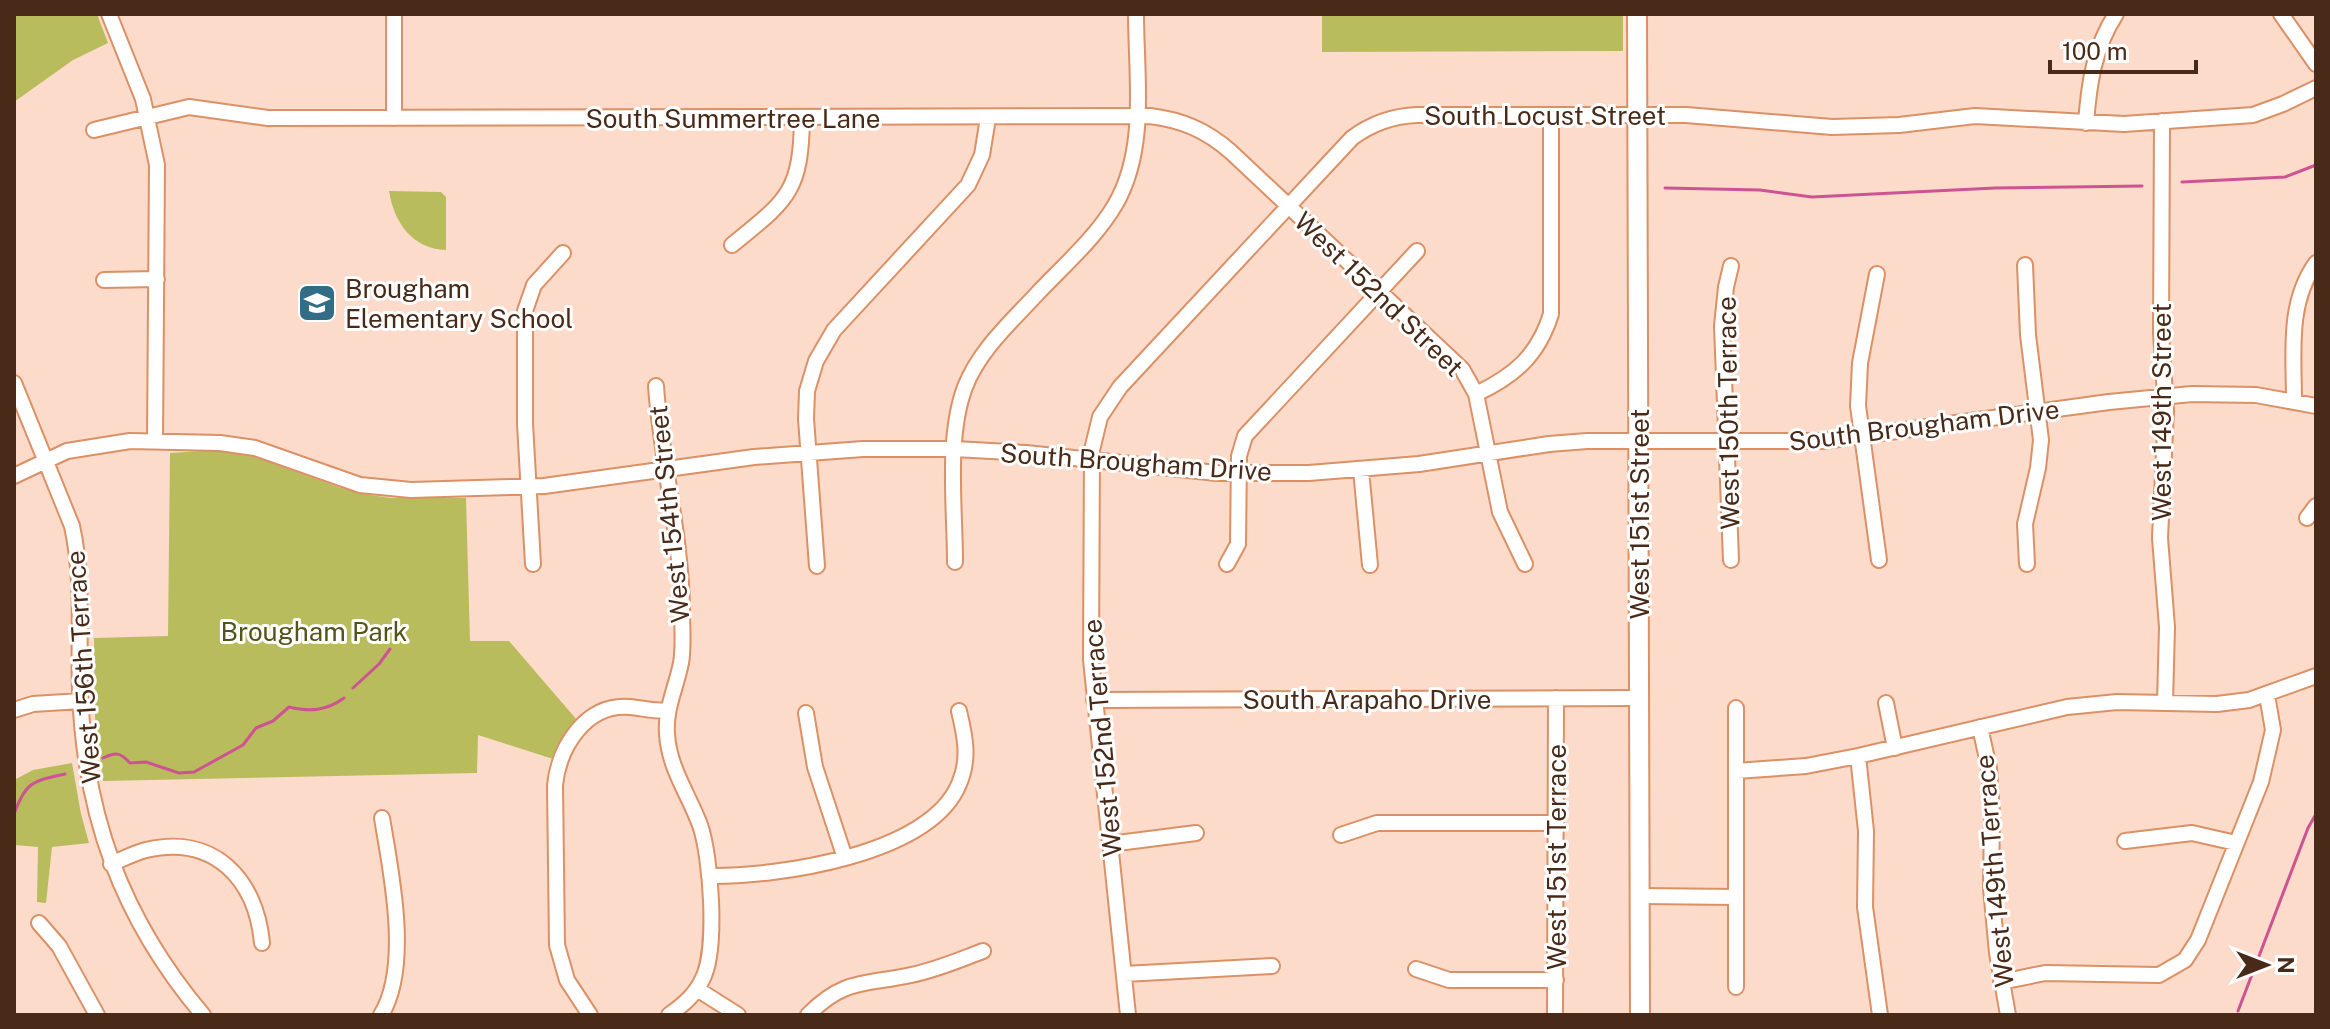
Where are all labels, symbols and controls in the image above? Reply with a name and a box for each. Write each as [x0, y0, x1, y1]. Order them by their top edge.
scale bar [2050, 24, 2196, 74]
text: 100 m [2062, 37, 2128, 65]
street label: South Locust Street [1424, 100, 1666, 131]
street label: South Summertree Lane [585, 103, 881, 134]
street label: West 152nd Street [1288, 205, 1470, 383]
place label: Brougham Elementary School [345, 273, 573, 334]
school or university icon: Brougham Elementary School [296, 282, 338, 324]
street label: West 150th Terrace [1710, 296, 1746, 530]
street label: West 149th Street [2146, 303, 2177, 521]
street label: South Brougham Drive [1787, 393, 2061, 457]
street label: West 154th Street [642, 404, 696, 624]
street label: West 151st Street [1624, 409, 1655, 619]
street label: South Brougham Drive [999, 437, 1273, 487]
street label: West 156th Terrace [59, 549, 107, 785]
park label: Brougham Park [221, 616, 407, 647]
street label: West 152nd Terrace [1076, 618, 1128, 858]
street label: South Arapaho Drive [1243, 684, 1491, 715]
street label: West 151st Terrace [1541, 744, 1572, 970]
street label: West 149th Terrace [1968, 753, 2020, 989]
north arrow [2226, 925, 2306, 1005]
text: N [2273, 956, 2299, 974]

